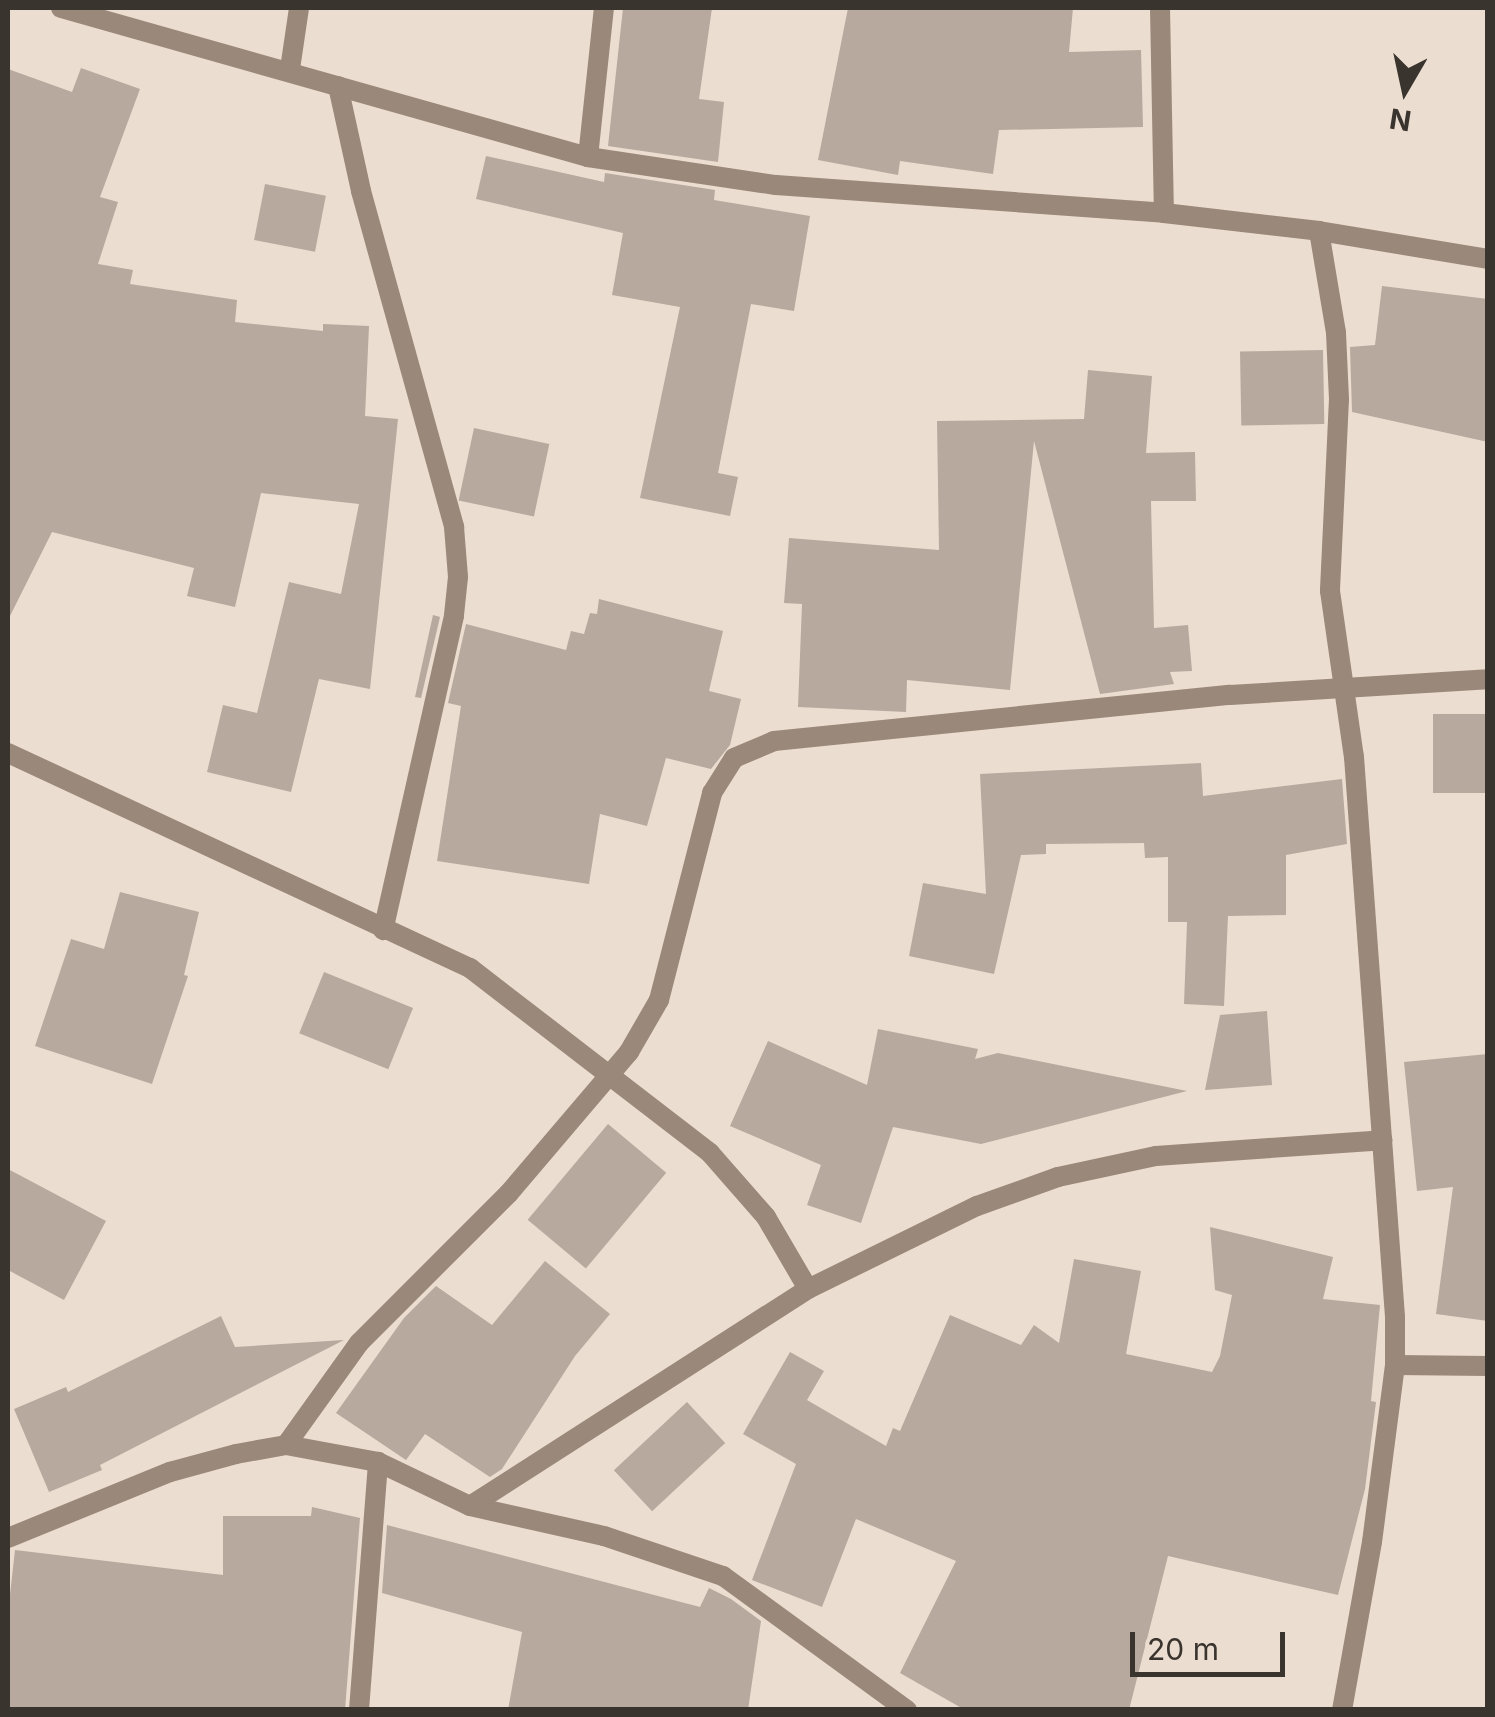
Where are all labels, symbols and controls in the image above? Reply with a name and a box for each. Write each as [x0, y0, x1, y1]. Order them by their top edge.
north arrow [1355, 40, 1455, 140]
text: N [1387, 101, 1414, 138]
scale bar [1135, 1612, 1290, 1674]
text: 20 m [1147, 1631, 1219, 1667]

